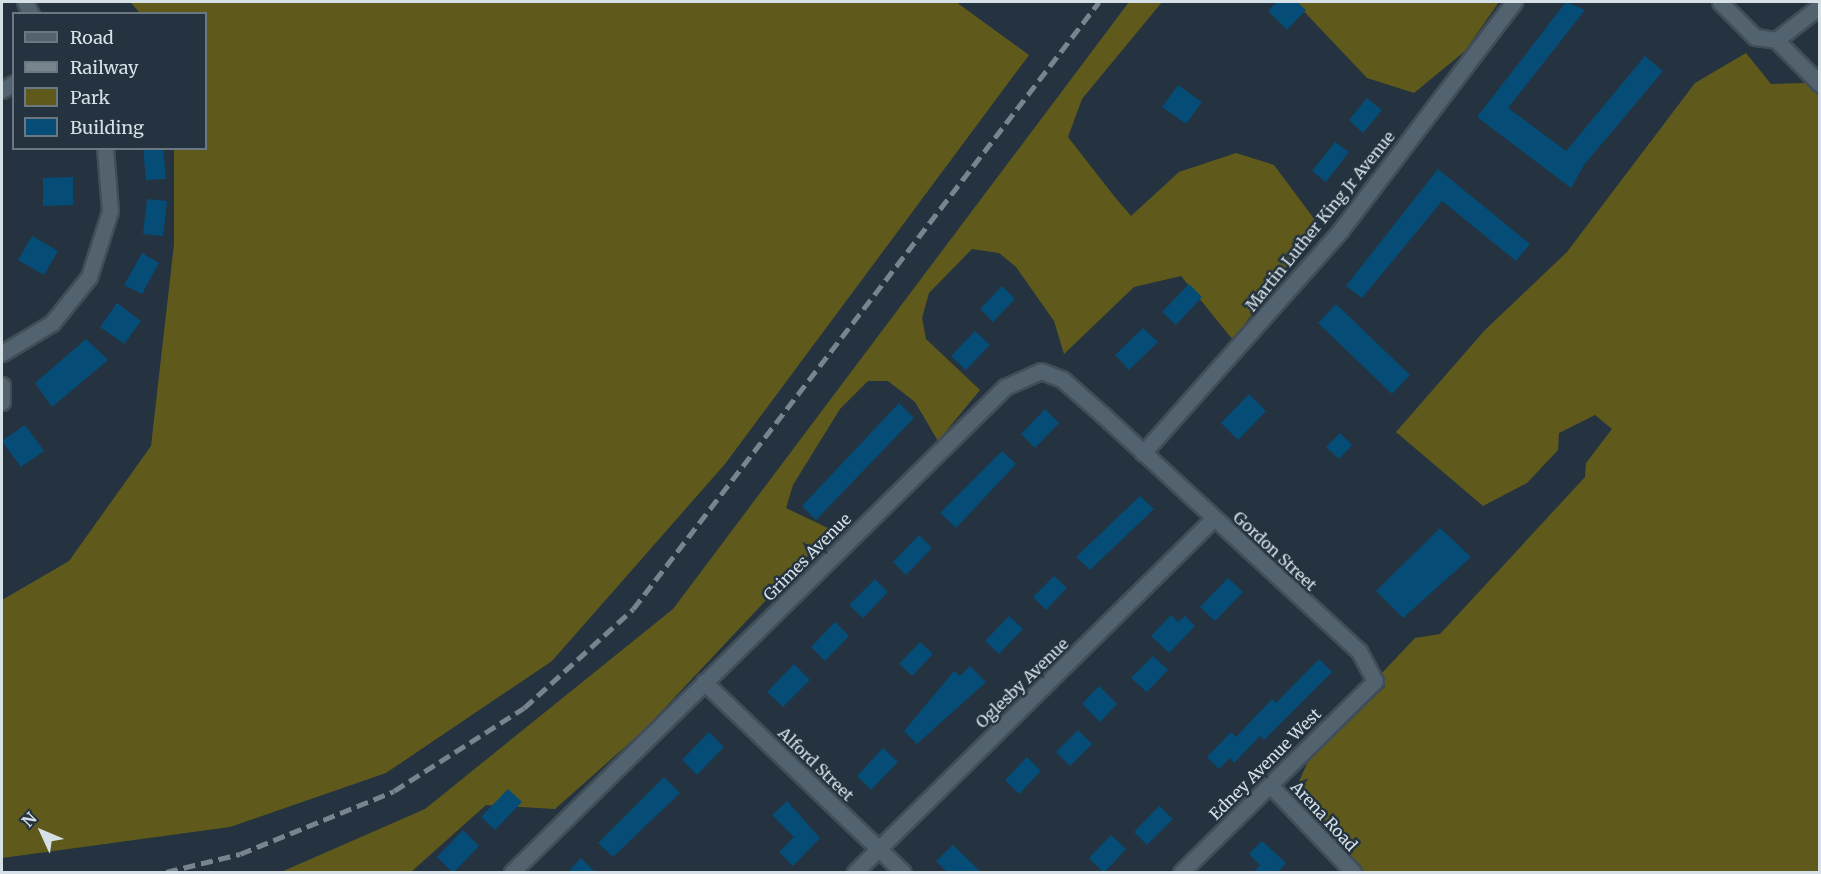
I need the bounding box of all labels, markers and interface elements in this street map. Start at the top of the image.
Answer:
legend [12,12,207,150]
text: Road [70,26,114,49]
text: Railway [70,56,138,79]
text: Park [70,86,110,109]
text: Building [70,116,144,139]
street label: Martin Luther King Jr Avenue [1241,127,1399,315]
street label: Gordon Street [1229,507,1321,595]
street label: Grimes Avenue [759,509,855,605]
street label: Oglesby Avenue [972,634,1072,732]
street label: Edney Avenue West [1205,704,1325,824]
street label: Alford Street [774,723,858,805]
street label: Arena Road [1287,777,1361,855]
north arrow [12,802,72,862]
text: N [17,808,41,831]

